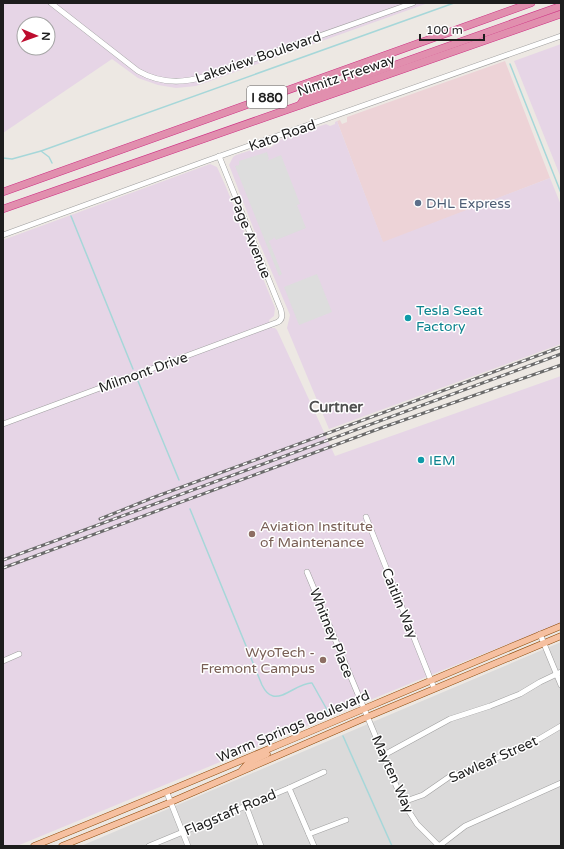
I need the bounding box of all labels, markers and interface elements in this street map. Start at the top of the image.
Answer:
north arrow [16,16,56,56]
scale bar [420,16,484,42]
text: 100 m [426,23,463,37]
street label: Lakeview Boulevard [193,28,323,87]
text: N [39,32,52,41]
street label: Nimitz Freeway [295,51,398,100]
road number: I 880 [247,86,287,108]
street label: Kato Road [246,116,318,155]
street label: Page Avenue [226,193,275,281]
place label: DHL Express [426,195,511,212]
marker: DHL Express [413,198,423,208]
place label: Tesla Seat Factory [416,302,484,335]
marker: Tesla Seat Factory [403,313,413,323]
street label: Milmont Drive [96,348,190,396]
district label: Curtner [309,398,363,416]
place label: IEM [429,452,455,469]
marker: IEM [416,455,426,465]
place label: Aviation Institute of Maintenance [260,518,373,551]
marker: Aviation Institute of Maintenance [247,529,257,539]
street label: Caitlin Way [378,565,422,641]
street label: Whitney Place [306,586,357,681]
place label: WyoTech - Fremont Campus [201,644,315,677]
marker: WyoTech - Fremont Campus [318,655,328,665]
street label: Warm Springs Boulevard [214,687,372,766]
street label: Sawleaf Street [446,732,541,787]
street label: Mayten Way [368,733,417,816]
street label: Flagstaff Road [182,785,279,839]

